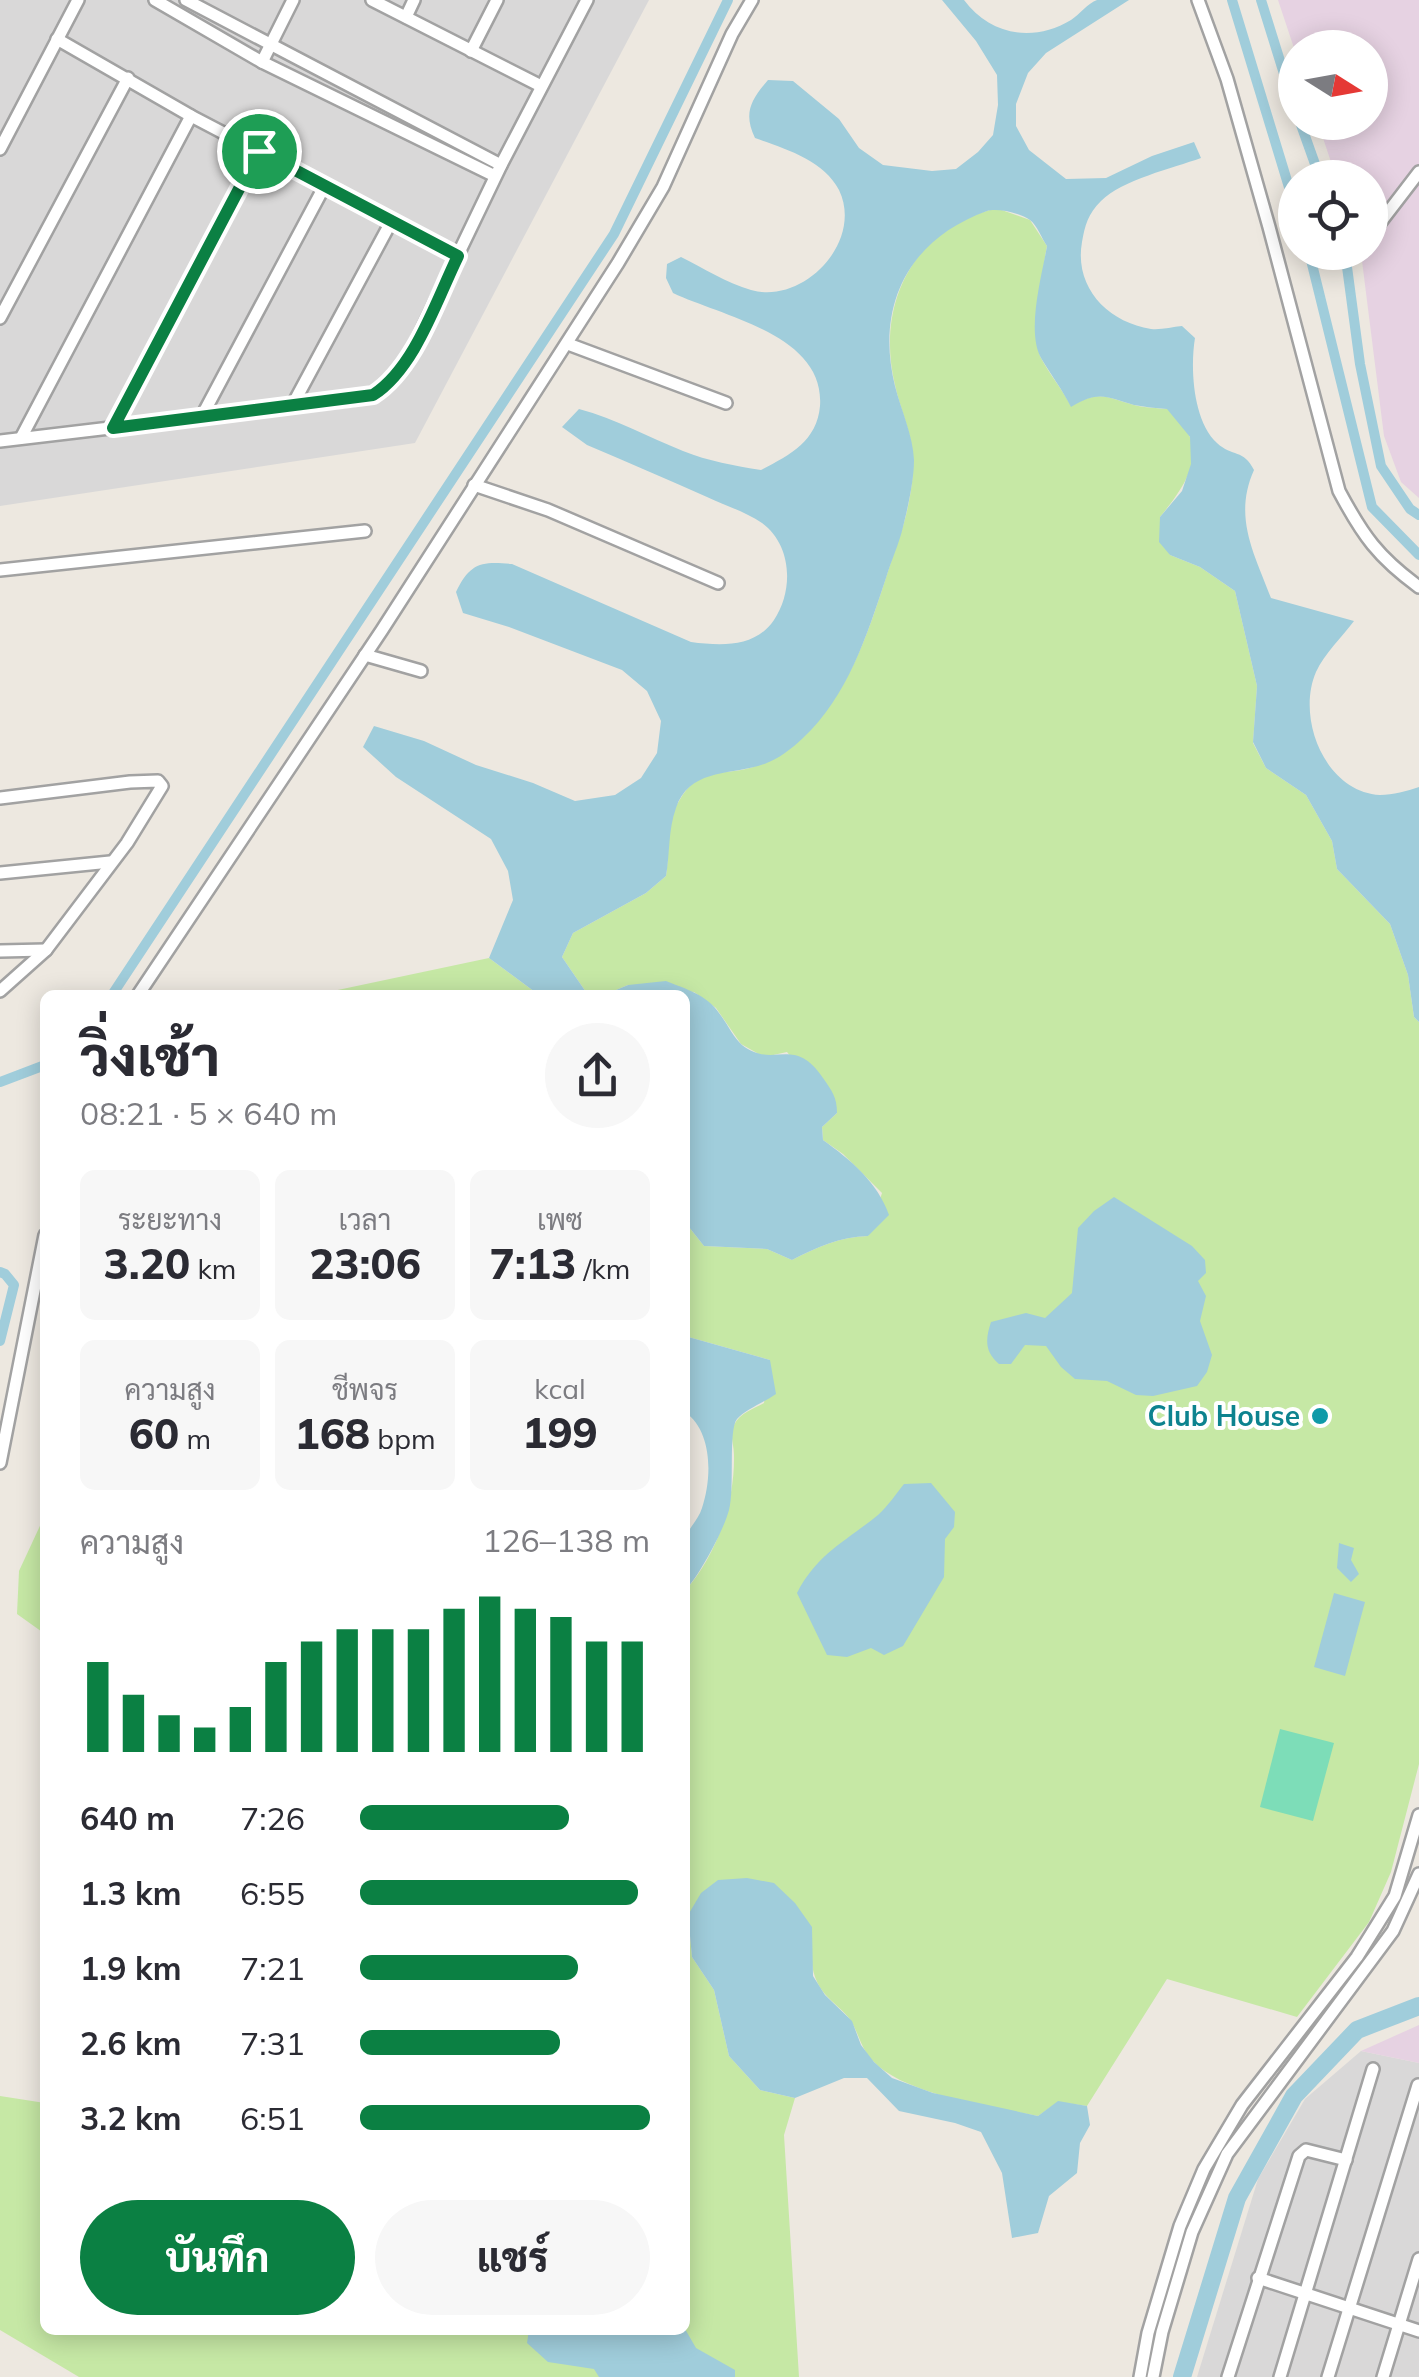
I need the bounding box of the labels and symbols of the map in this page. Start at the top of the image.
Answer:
north arrow [1278,30,1388,140]
pin [217,109,302,194]
place label: Club House [1147,1398,1300,1433]
marker: Club House [1309,1405,1331,1427]

